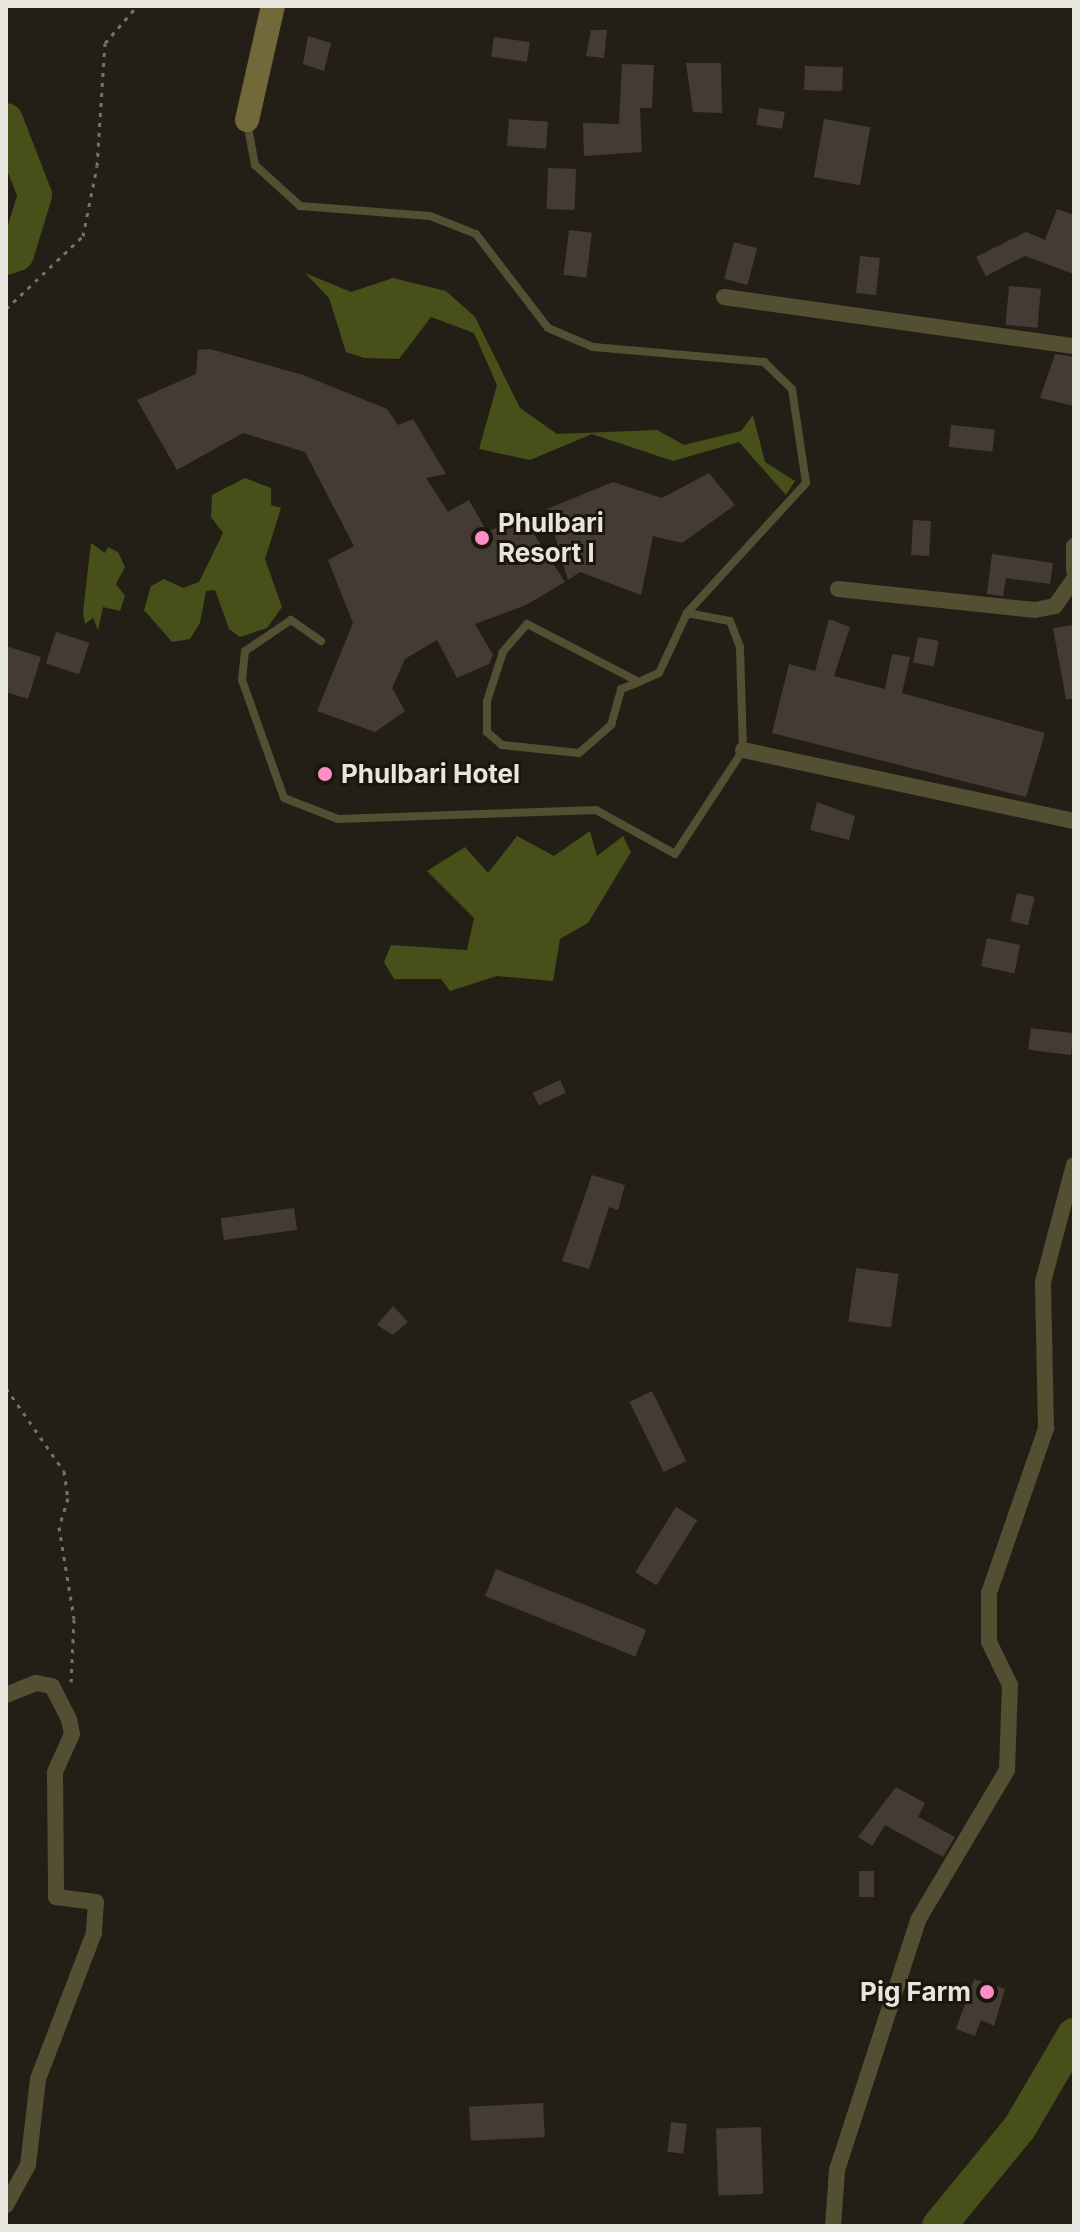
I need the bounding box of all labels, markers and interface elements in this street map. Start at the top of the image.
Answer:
place label: Phulbari Resort l [498,507,604,568]
marker: Phulbari Resort l [473,529,491,547]
place label: Phulbari Hotel [341,758,520,790]
marker: Phulbari Hotel [316,765,334,783]
place label: Pig Farm [860,1976,971,2008]
marker: Pig Farm [978,1983,996,2001]

